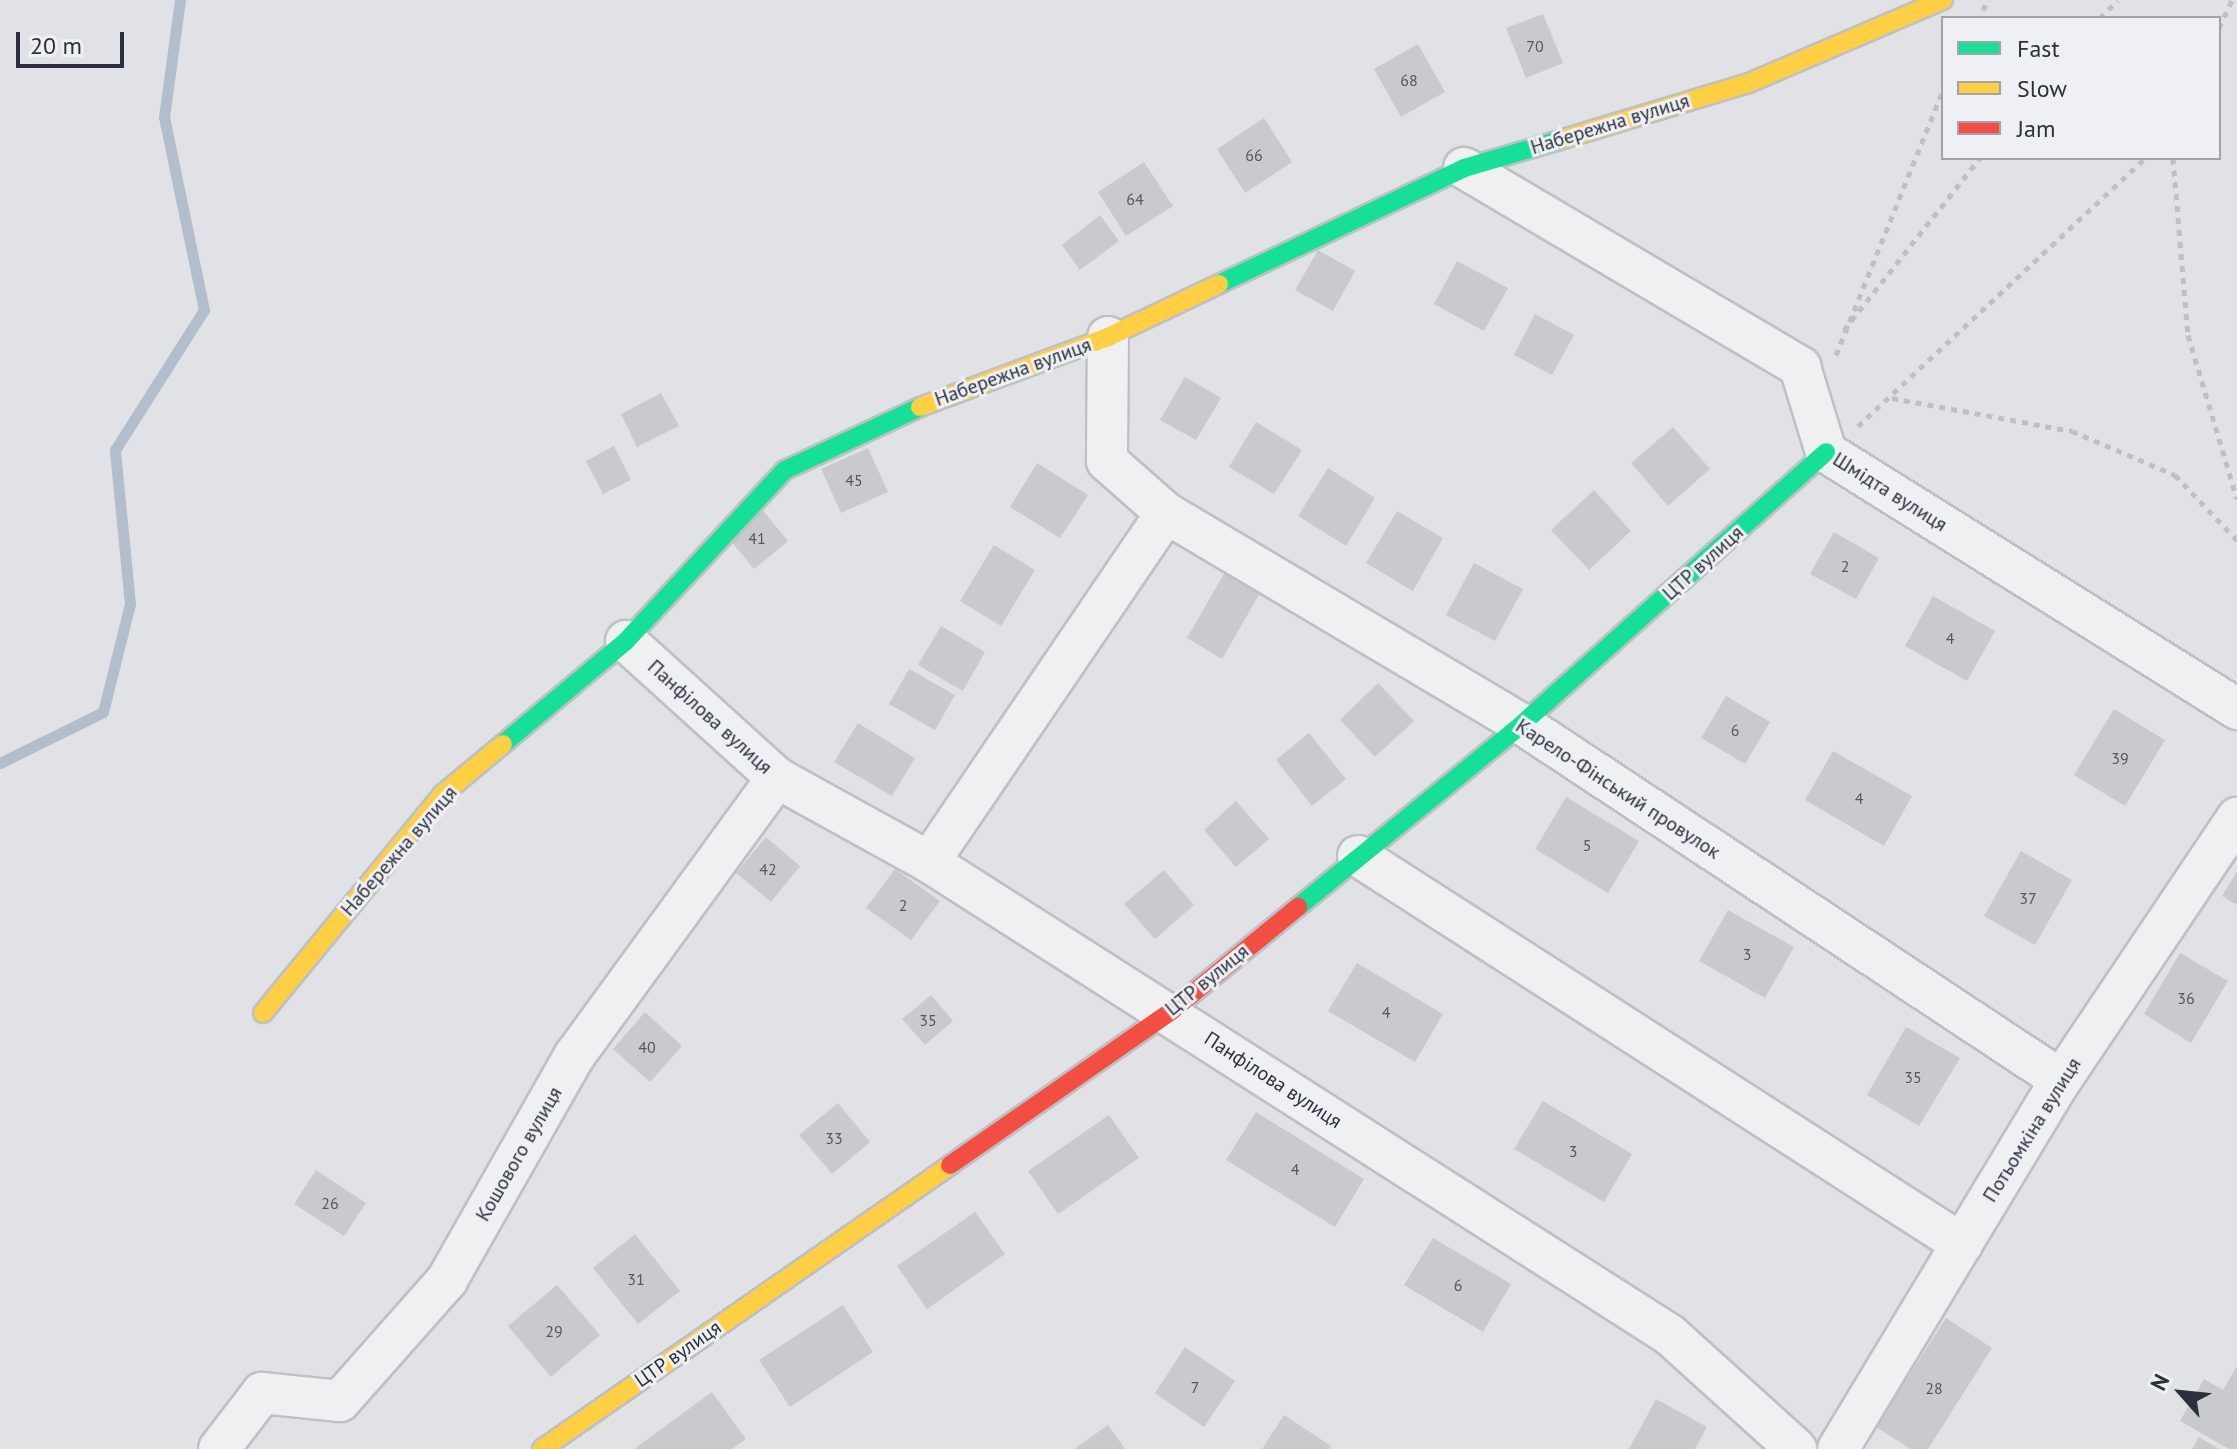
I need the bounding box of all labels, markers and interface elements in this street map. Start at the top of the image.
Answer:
scale bar [20,16,128,66]
legend [1941,16,2221,160]
text: 20 m [30,30,82,61]
text: Fast [2017,33,2060,64]
house number: 70 [1526,36,1544,56]
house number: 68 [1400,70,1418,90]
text: Slow [2017,73,2067,104]
street label: Набережна вулиця [1528,88,1692,160]
text: Jam [2017,113,2055,144]
house number: 66 [1245,145,1263,165]
house number: 64 [1126,189,1144,209]
street label: Набережна вулиця [931,333,1095,411]
street label: Шмідта вулиця [1828,447,1952,537]
house number: 45 [845,470,863,490]
street label: ЦТР вулиця [1657,520,1749,606]
house number: 41 [748,528,766,548]
house number: 2 [1841,556,1849,576]
house number: 4 [1946,628,1954,648]
street label: Панфілова вулиця [643,655,777,779]
street label: Карело-Фінський провулок [1511,714,1725,864]
house number: 6 [1731,720,1739,740]
house number: 39 [2111,748,2129,768]
street label: Набережна вулиця [336,781,462,921]
house number: 4 [1855,788,1863,808]
house number: 5 [1583,835,1591,855]
house number: 42 [759,859,777,879]
house number: 37 [2019,888,2037,908]
house number: 2 [899,895,907,915]
street label: ЦТР вулиця [1160,939,1254,1021]
house number: 3 [1743,944,1751,964]
house number: 36 [2177,988,2195,1008]
house number: 4 [1382,1002,1390,1022]
house number: 35 [919,1010,937,1030]
street label: Панфілова вулиця [1200,1027,1346,1133]
house number: 40 [638,1037,656,1057]
street label: Потьомкіна вулиця [1978,1053,2086,1207]
house number: 35 [1904,1067,1922,1087]
street label: Кошового вулиця [471,1082,567,1226]
house number: 33 [825,1128,843,1148]
house number: 3 [1569,1141,1577,1161]
house number: 4 [1291,1159,1299,1179]
house number: 26 [321,1193,339,1213]
house number: 31 [627,1269,645,1289]
house number: 6 [1454,1275,1462,1295]
street label: ЦТР вулиця [630,1315,726,1393]
house number: 29 [545,1321,563,1341]
north arrow [2141,1353,2221,1433]
text: N [2144,1369,2175,1395]
house number: 7 [1191,1377,1199,1397]
house number: 28 [1925,1378,1943,1398]

